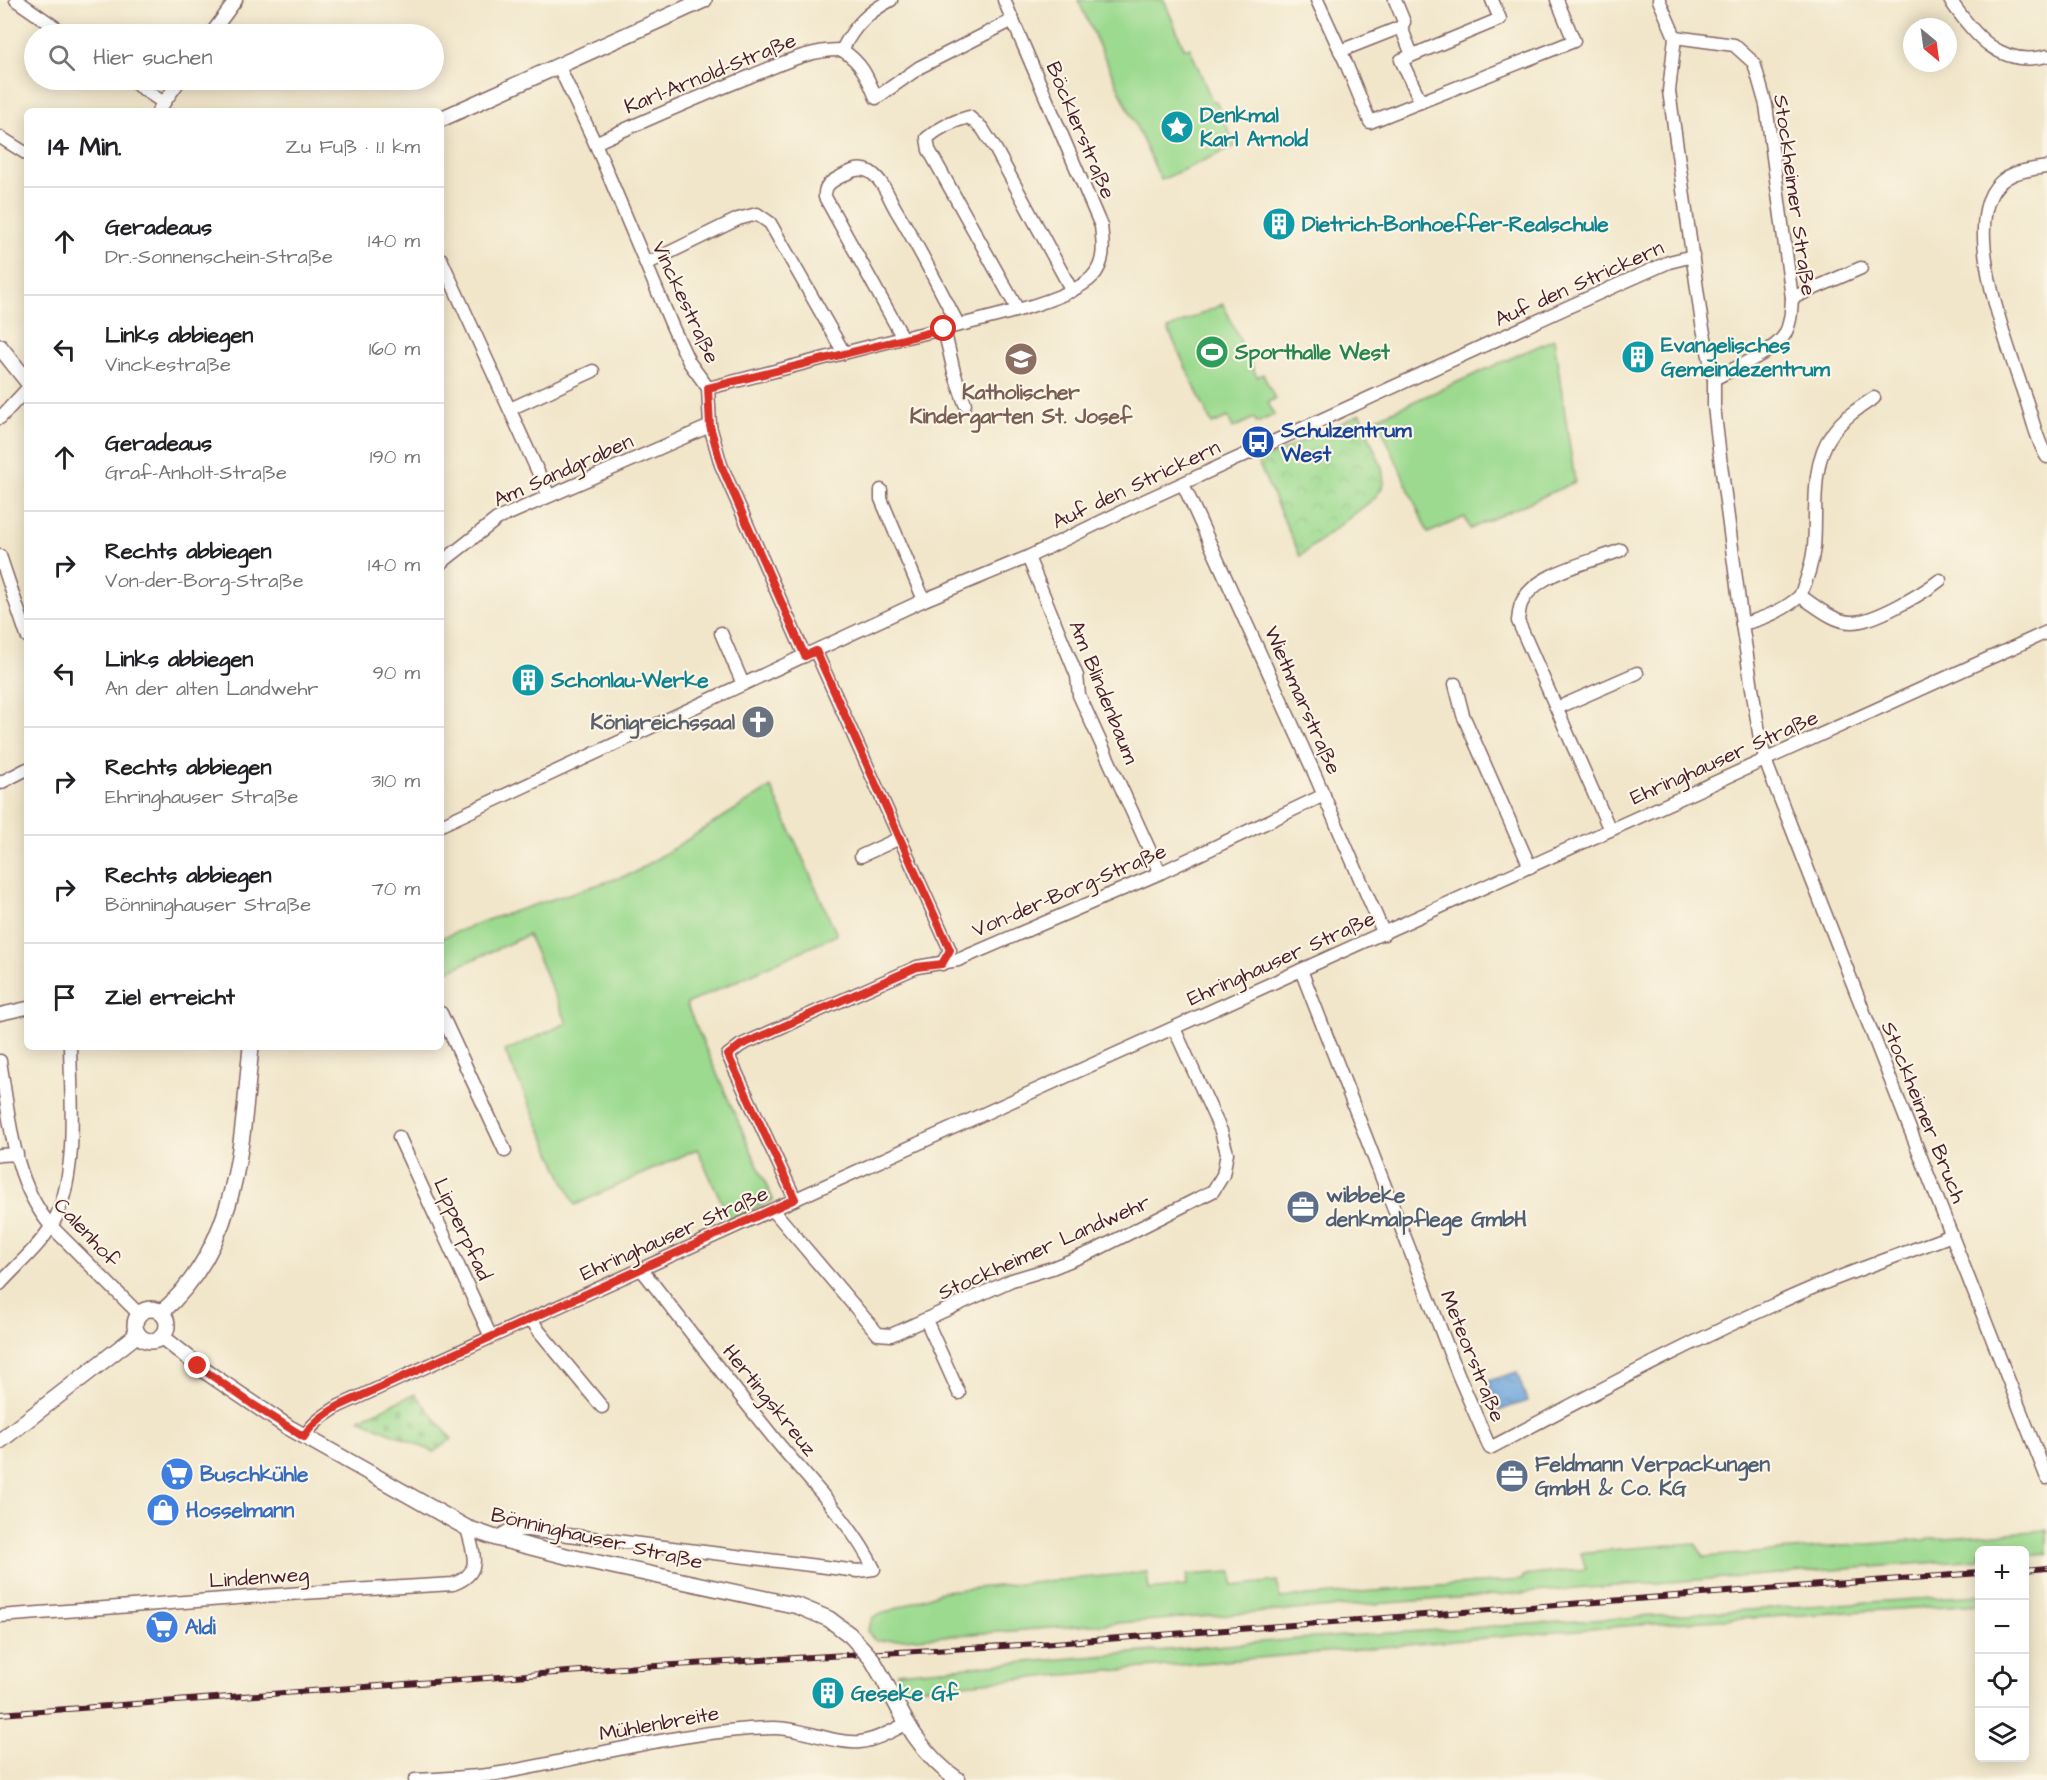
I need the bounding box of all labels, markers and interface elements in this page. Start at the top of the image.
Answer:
north arrow [1903,18,1957,72]
search box [24,24,444,90]
street label: Karl-Arnold-Straße [620,26,801,121]
icon: search [45,41,78,74]
text: Hier suchen [93,42,212,73]
street label: Böcklerstraße [1039,57,1123,203]
street label: Stockheimer Straße [1766,92,1823,298]
place label: Denkmal Karl Arnold [1200,101,1308,154]
place icon: Denkmal Karl Arnold [1159,109,1195,145]
text: 14 Min. [48,129,122,165]
text: Zu Fuß · 1.1 km [285,133,420,161]
building icon: Dietrich-Bonhoeffer-Realschule [1261,206,1297,242]
place label: Dietrich-Bonhoeffer-Realschule [1302,210,1609,239]
text: Geradeaus [105,212,212,243]
icon: ahead [48,225,81,258]
text: 140 m [368,227,420,255]
street label: Auf den Strickern [1490,233,1668,334]
street label: Vinckestraße [645,236,727,368]
text: Dr.-Sonnenschein-Straße [105,243,333,271]
route start [930,315,956,341]
text: Links abbiegen [105,320,253,351]
place label: Evangelisches Gemeindezentrum [1661,331,1830,384]
icon: left [48,333,81,366]
sports icon: Sporthalle West [1194,334,1230,370]
text: 160 m [369,335,420,363]
place label: Sporthalle West [1234,338,1390,368]
building icon: Evangelisches Gemeindezentrum [1620,339,1656,375]
school or university icon: Katholischer Kindergarten St. Josef [1003,341,1039,377]
text: Vinckestraße [105,351,231,379]
place label: Katholischer Kindergarten St. Josef [910,378,1133,433]
place label: Schulzentrum West [1280,416,1412,469]
bus stop icon: Schulzentrum West [1240,424,1276,460]
street label: Am Sandgraben [489,427,639,516]
text: Geradeaus [105,428,212,459]
street label: Auf den Strickern [1047,433,1225,536]
icon: ahead [48,441,81,474]
text: 190 m [370,443,420,471]
text: Graf-Anholt-Straße [105,459,287,487]
text: Rechts abbiegen [105,536,272,567]
icon: right [48,549,81,582]
text: 140 m [368,551,420,579]
text: Von-der-Borg-Straße [105,567,304,595]
street label: Am Blindenbaum [1062,616,1146,769]
street label: Wiethmarstraße [1257,622,1348,779]
text: Links abbiegen [105,644,253,675]
icon: left [48,657,81,690]
text: 90 m [372,659,420,687]
building icon: Schonlau-Werke [510,662,546,698]
place label: Schonlau-Werke [550,666,709,695]
text: An der alten Landwehr [105,675,318,703]
street label: Ehringhauser Straße [1626,703,1824,814]
church icon: Königreichssaal [740,704,776,740]
place label: Königreichssaal [590,708,736,739]
text: Rechts abbiegen [105,752,272,783]
icon: right [48,765,81,798]
text: 310 m [371,767,420,795]
text: Ehringhauser Straße [105,783,298,811]
street label: Von-der-Borg-Straße [968,836,1172,946]
text: Rechts abbiegen [105,860,272,891]
icon: right [48,873,81,906]
text: 70 m [372,875,420,903]
text: Bönninghauser Straße [105,891,311,919]
street label: Ehringhauser Straße [1183,904,1381,1015]
icon: arrive [48,981,81,1014]
text: Ziel erreicht [105,982,235,1013]
street label: Stockheimer Bruch [1874,1017,1973,1208]
street label: Lipperpfad [425,1173,499,1286]
street label: Ehringhauser Straße [576,1179,774,1290]
place label: wibbeke denkmalpflege GmbH [1325,1181,1527,1236]
street label: Stockheimer Landwehr [933,1187,1155,1307]
office icon: wibbeke denkmalpflege GmbH [1285,1189,1321,1225]
street label: Calenhof [47,1191,127,1274]
street label: Meteorstraße [1433,1286,1512,1426]
street label: Hertingskreuz [714,1338,824,1464]
route end [184,1352,210,1378]
place label: Feldmann Verpackungen GmbH & Co. KG [1535,1450,1770,1503]
supermarket icon: Buschkühle [159,1456,195,1492]
office icon: Feldmann Verpackungen GmbH & Co. KG [1494,1458,1530,1494]
place label: Buschkühle [200,1460,309,1489]
shop icon: Hosselmann [145,1492,181,1528]
place label: Hosselmann [186,1496,295,1525]
street label: Bönninghauser Straße [488,1500,706,1579]
map controls [1975,1546,2029,1762]
button: + [1975,1546,2029,1600]
street label: Lindenweg [208,1560,310,1597]
button: − [1975,1600,2029,1654]
supermarket icon: Aldi [144,1609,180,1645]
place label: Aldi [185,1613,217,1642]
button: locate [1975,1654,2029,1708]
building icon: Geseke Gf [810,1675,846,1711]
place label: Geseke Gf [851,1679,959,1708]
street label: Mühlenbreite [597,1699,721,1748]
button: layers [1975,1708,2029,1762]

